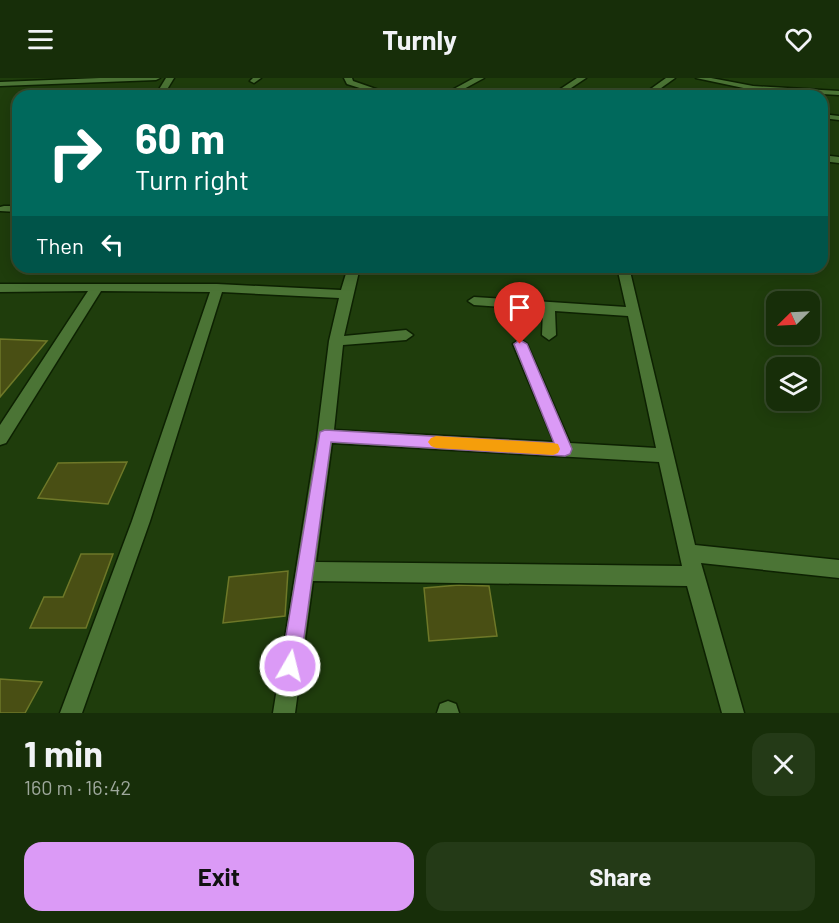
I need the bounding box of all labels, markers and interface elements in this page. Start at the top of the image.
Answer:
icon: menu [24,23,57,56]
text: Turnly [382,23,457,55]
icon: heart [782,23,815,56]
text: 60 m [135,112,225,162]
icon: right [36,114,114,192]
text: Turn right [135,163,249,195]
icon: left [96,228,129,261]
text: Then [36,232,84,258]
pin [494,282,545,344]
icon: arrive [503,291,536,324]
north arrow [766,291,820,345]
map controls [766,291,820,411]
button: layers [766,357,820,411]
position arrow [258,634,322,698]
text: 1 min [24,731,103,774]
button: close [752,733,815,796]
text: 160 m · 16:42 [24,775,131,799]
button: Exit [24,842,414,911]
button: Share [426,842,815,911]

